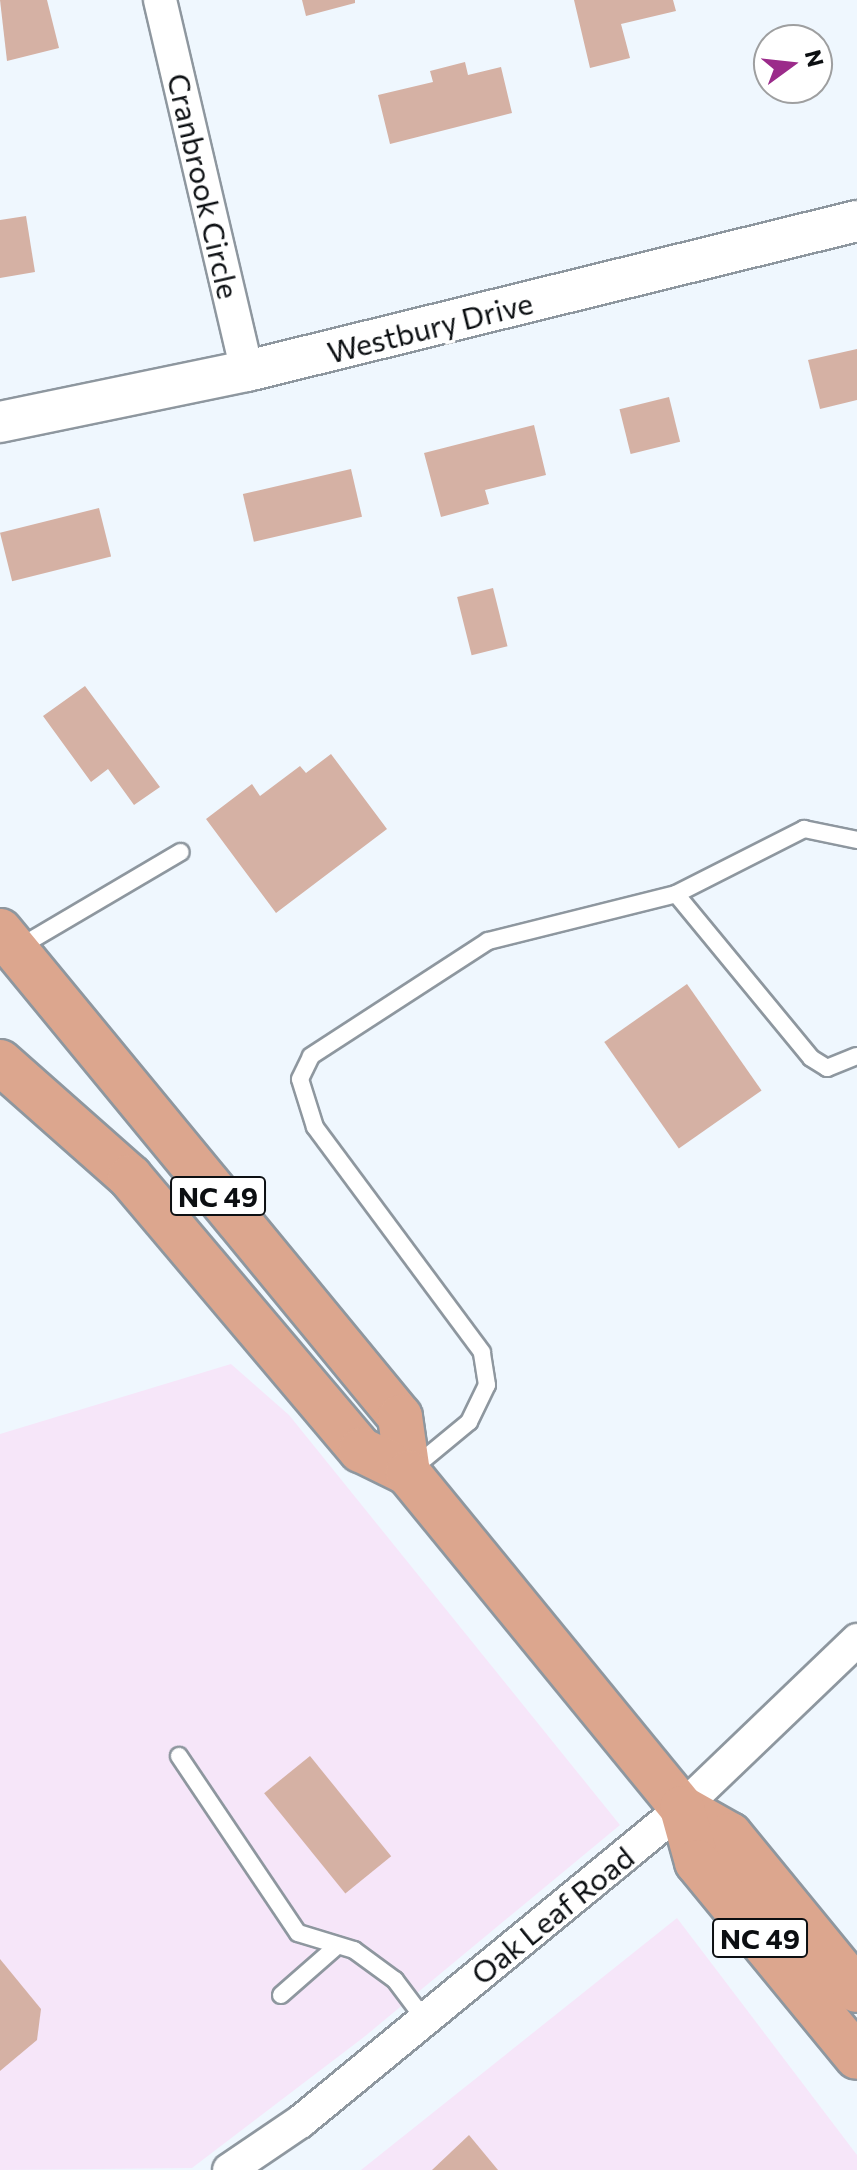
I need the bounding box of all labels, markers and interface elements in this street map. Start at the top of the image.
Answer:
north arrow [753,24,833,104]
text: N [800,47,830,70]
street label: Cranbrook Circle [161,70,247,302]
street label: Westbury Drive [324,284,536,370]
road number: NC 49 [170,1172,266,1220]
street label: Oak Leaf Road [464,1839,640,1991]
road number: NC 49 [712,1914,808,1962]

